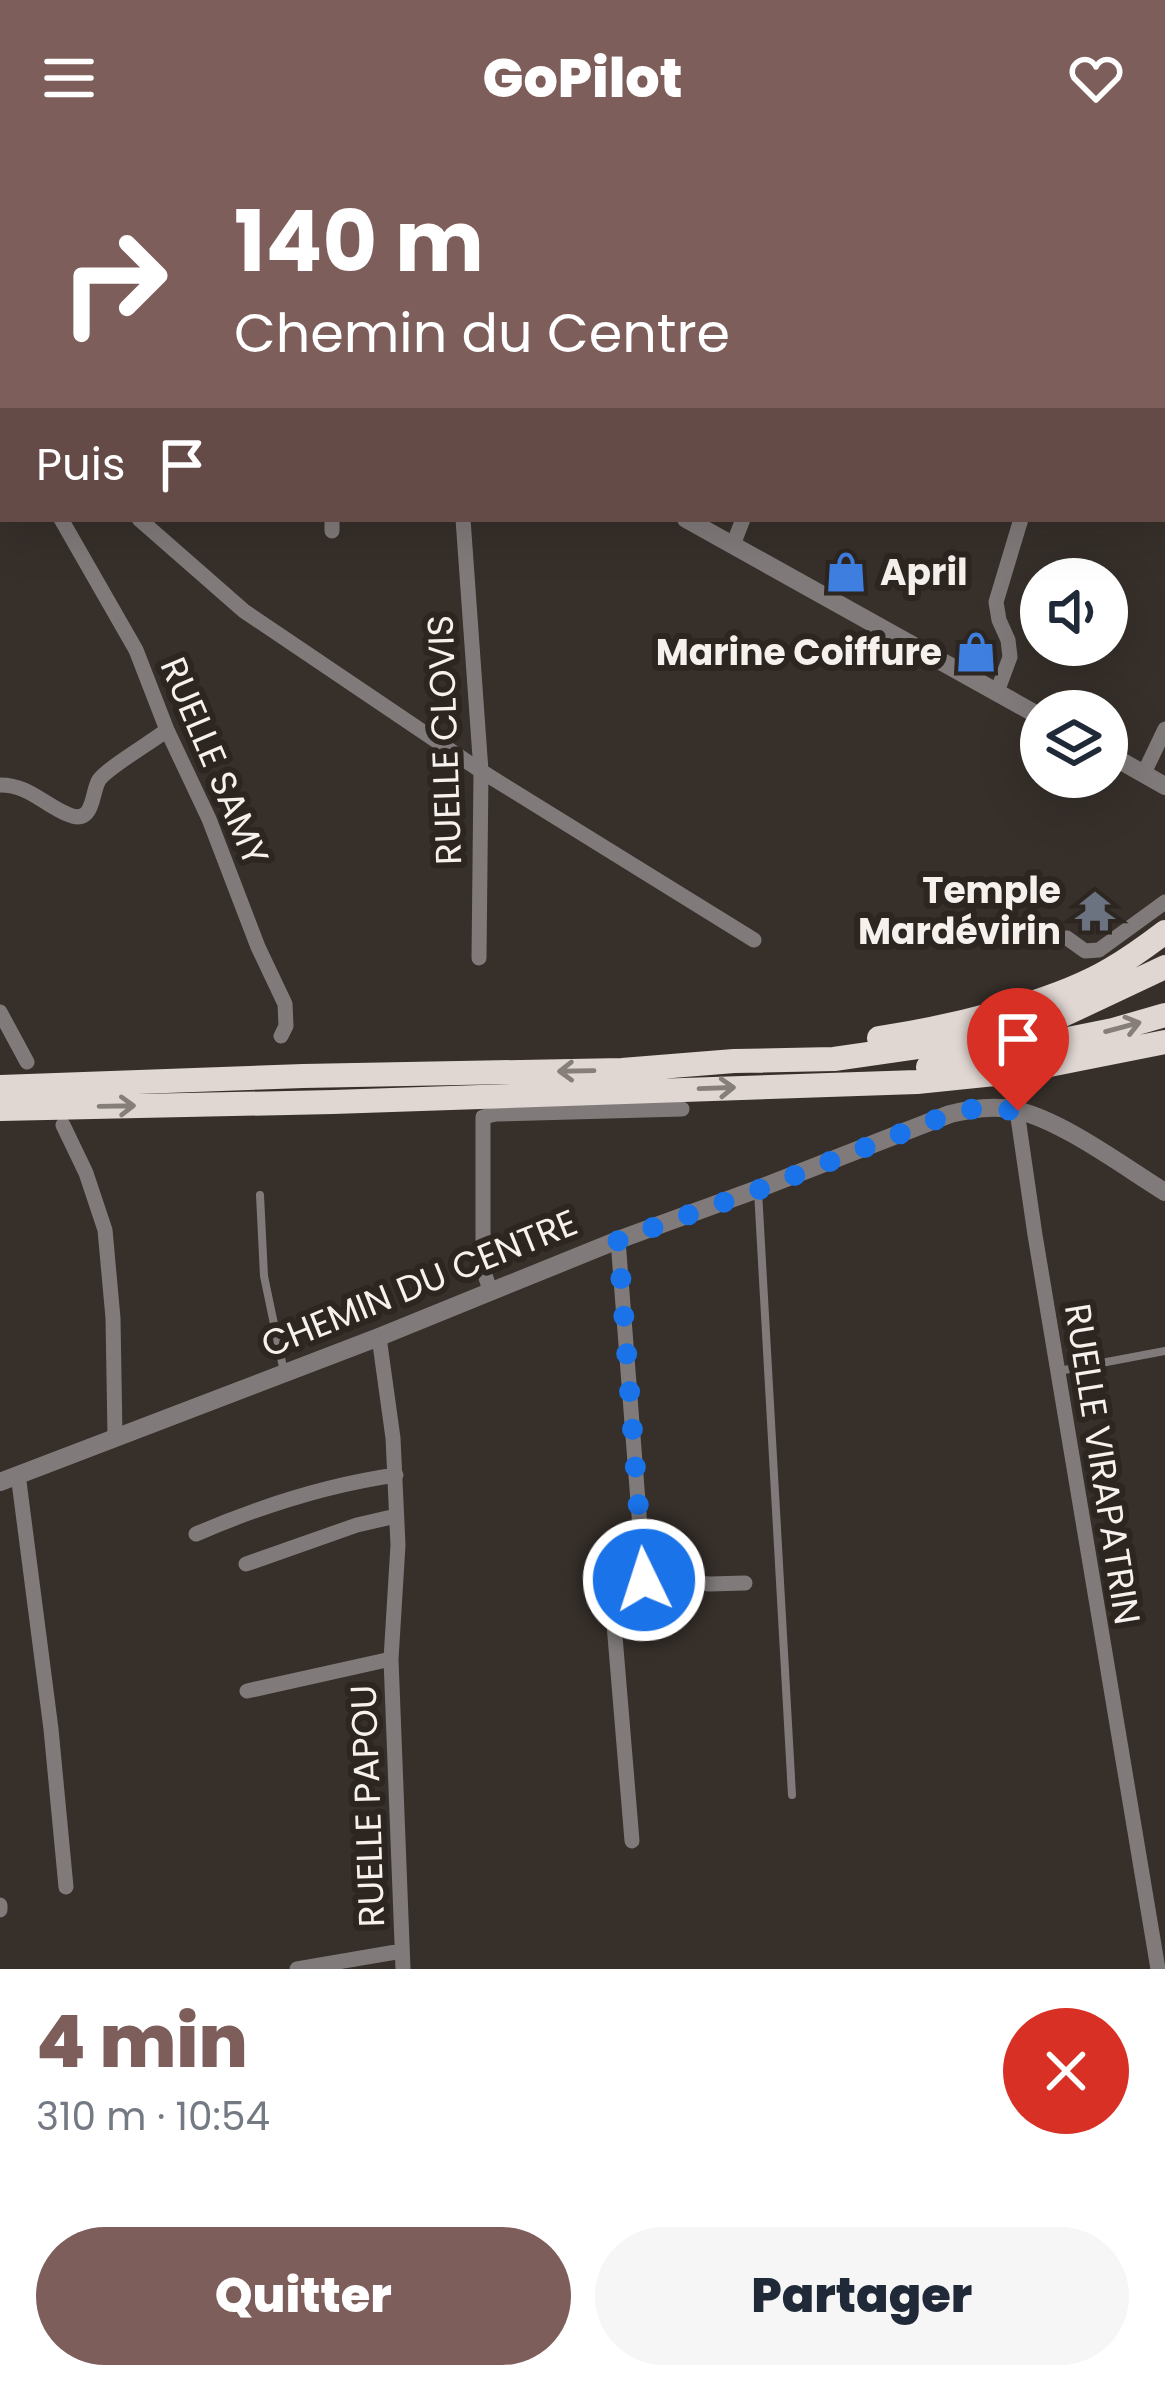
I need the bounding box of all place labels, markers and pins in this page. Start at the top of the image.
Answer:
place label: April [880,547,968,598]
shop icon: April [823,549,869,595]
place label: Marine Coiffure [656,627,942,678]
shop icon: Marine Coiffure [953,629,999,675]
place label: Temple Mardévirin [858,865,1061,957]
temple icon: Temple Mardévirin [1072,888,1118,934]
pin [967,988,1069,1111]

